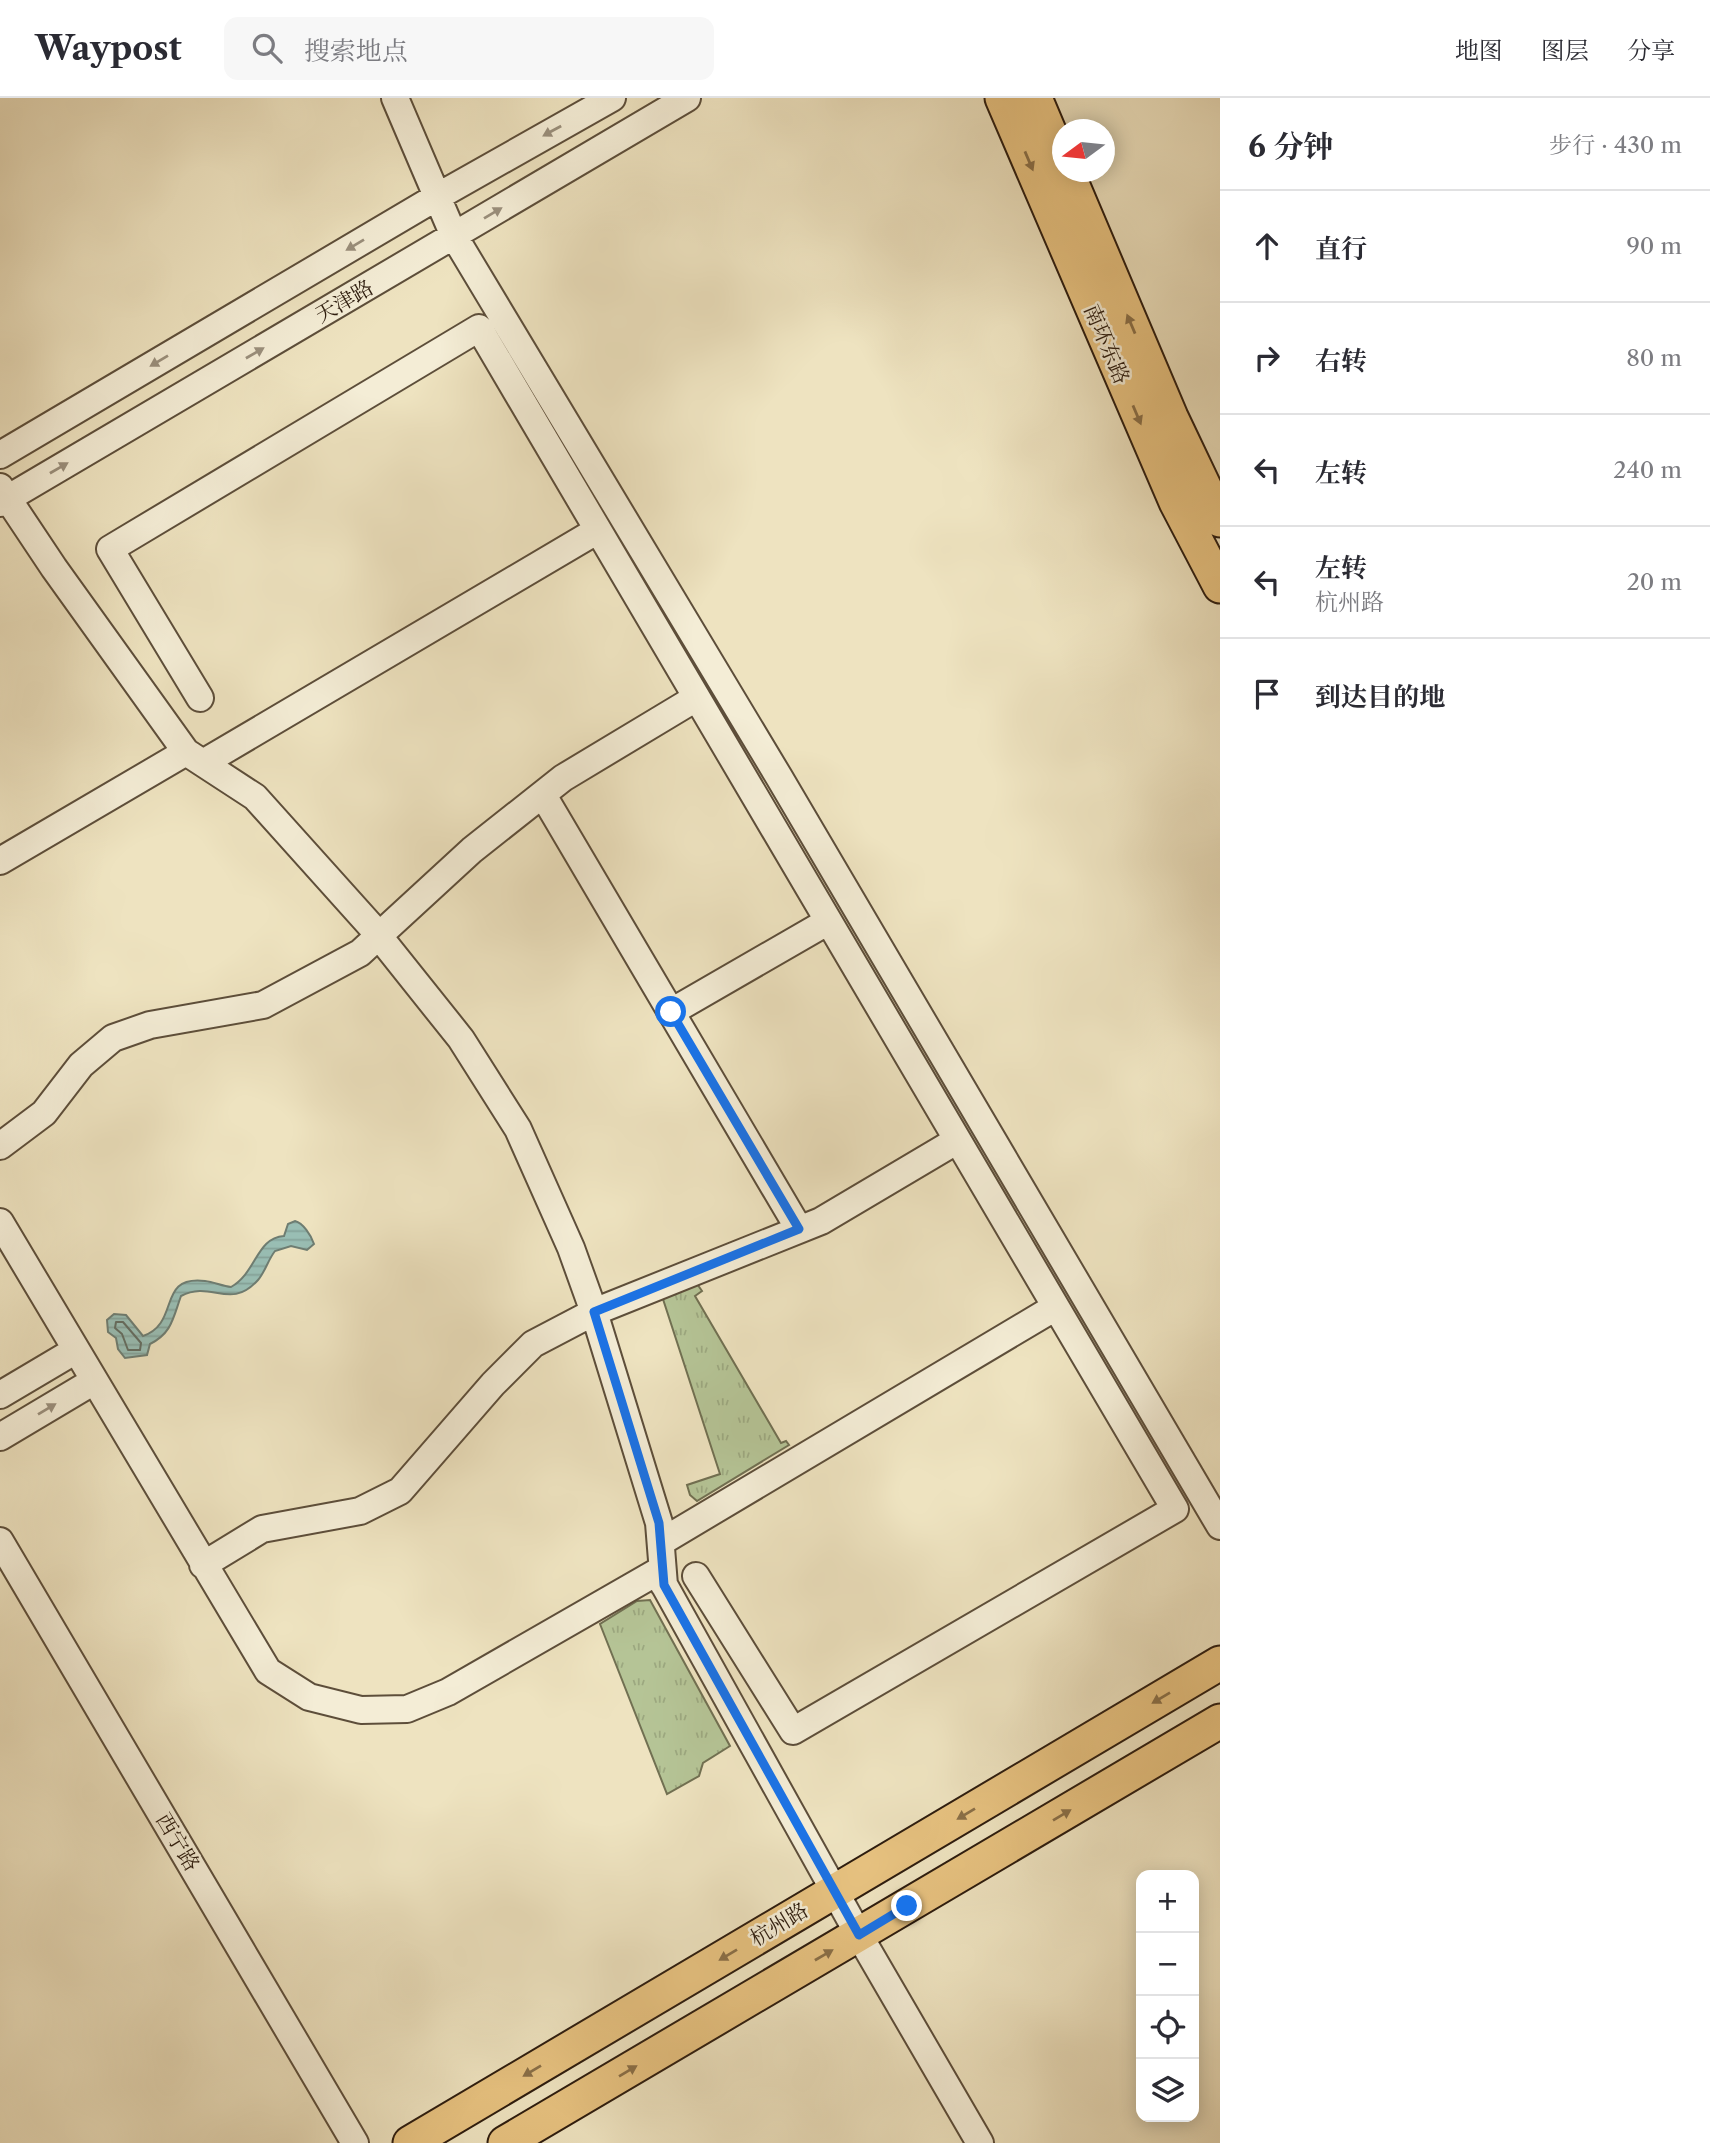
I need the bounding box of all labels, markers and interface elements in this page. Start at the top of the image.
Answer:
search box [224,17,714,80]
text: Waypost [35,28,182,69]
icon: search [248,29,286,67]
text: 搜索地点 [304,35,408,67]
text: 地图 [1455,36,1503,65]
text: 图层 [1541,36,1589,65]
text: 分享 [1627,36,1675,65]
north arrow [1052,119,1115,182]
one-way arrow [543,125,562,137]
text: 6 分钟 [1248,128,1333,165]
text: 步行 · 430 m [1549,131,1682,159]
one-way arrow [1023,151,1035,171]
one-way arrow [484,206,503,219]
icon: ahead [1248,227,1286,265]
text: 90 m [1626,232,1682,260]
text: 直行 [1315,233,1367,265]
one-way arrow [346,239,365,251]
street label: 天津路 [310,274,378,328]
street label: 南环东路 [1079,300,1135,388]
one-way arrow [1125,313,1136,334]
icon: right [1248,339,1286,377]
text: 80 m [1626,344,1682,372]
text: 右转 [1315,345,1367,377]
one-way arrow [245,347,264,359]
one-way arrow [150,354,169,367]
one-way arrow [1132,405,1143,426]
icon: left [1248,451,1286,489]
text: 240 m [1613,456,1682,484]
text: 左转 [1315,457,1367,489]
one-way arrow [49,462,68,474]
text: 左转 [1315,552,1367,584]
icon: left [1248,563,1286,601]
text: 20 m [1627,568,1682,596]
text: 杭州路 [1315,588,1384,616]
icon: arrive [1248,675,1286,713]
text: 到达目的地 [1315,681,1445,713]
route start [655,996,686,1027]
one-way arrow [38,1403,57,1415]
one-way arrow [1152,1692,1171,1704]
one-way arrow [956,1808,975,1820]
street label: 西宁路 [151,1809,205,1875]
one-way arrow [1052,1809,1071,1821]
map controls [1136,1870,1199,2122]
button: + [1136,1870,1199,1933]
route end [891,1890,922,1921]
street label: 杭州路 [746,1897,812,1951]
button: − [1136,1933,1199,1996]
one-way arrow [718,1948,737,1961]
one-way arrow [814,1949,833,1962]
button: locate [1136,1996,1199,2059]
button: layers [1136,2059,1199,2122]
one-way arrow [522,2064,541,2077]
one-way arrow [618,2065,637,2077]

